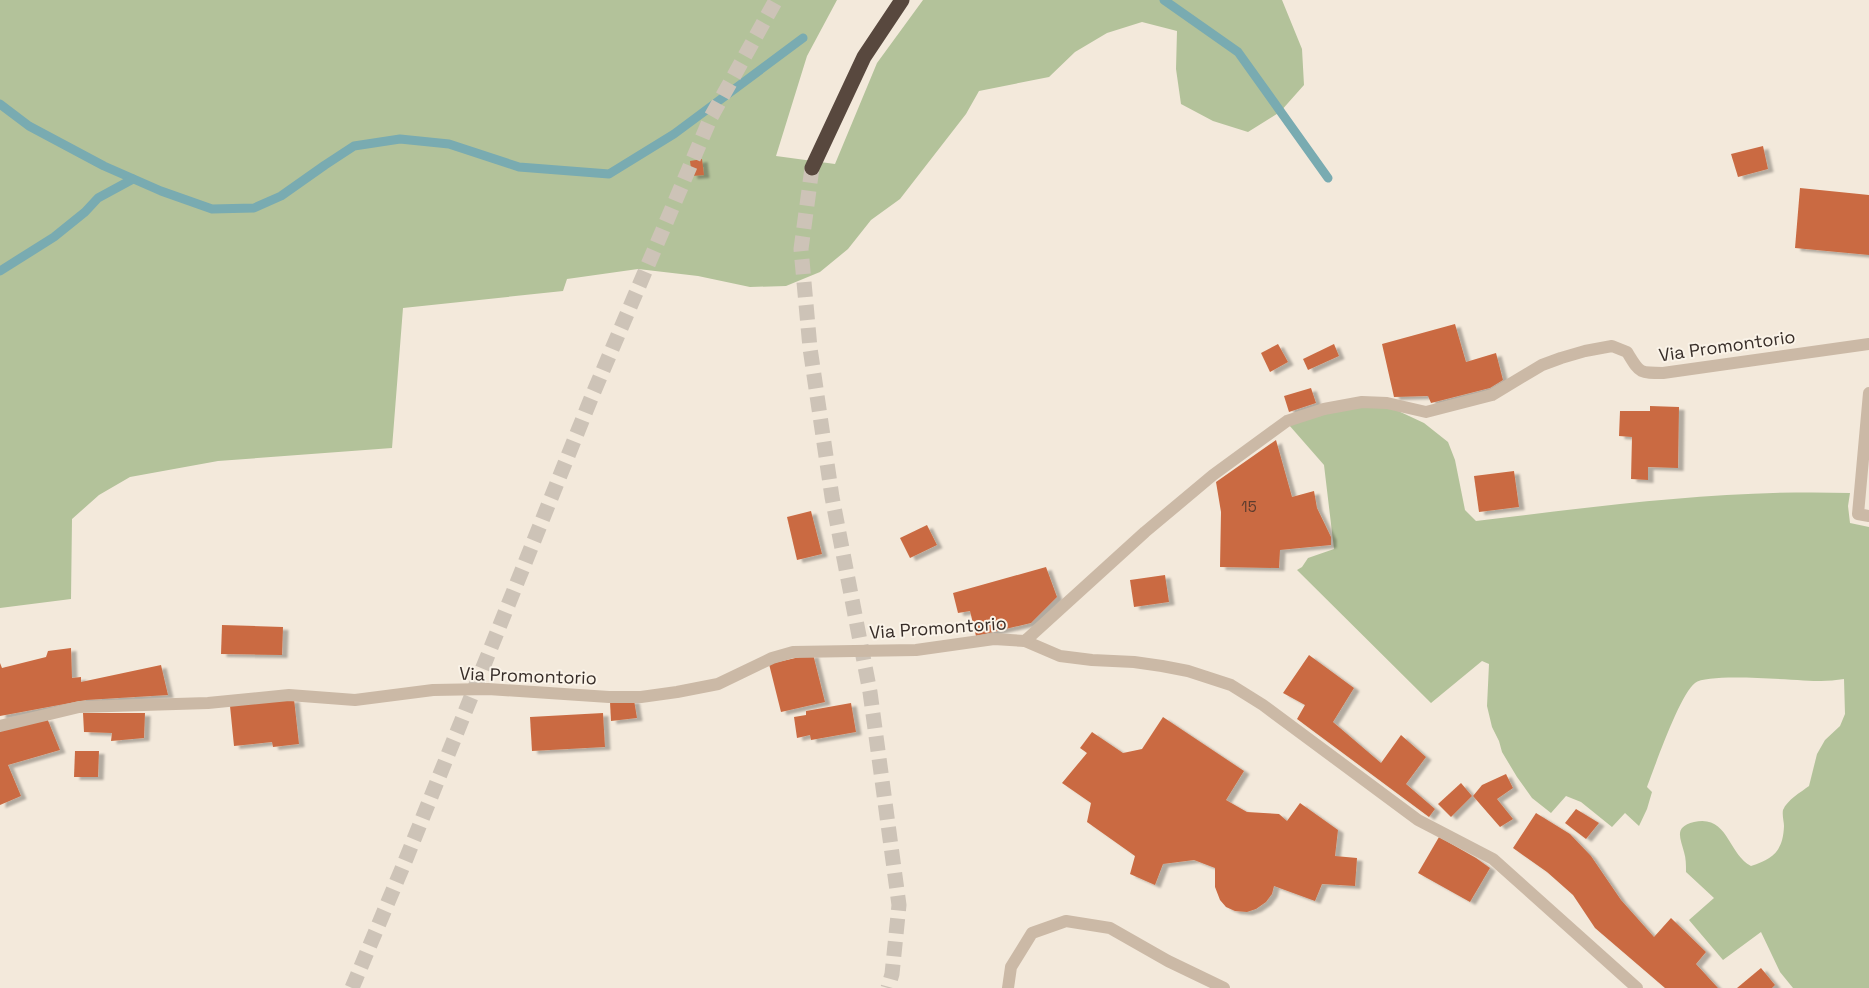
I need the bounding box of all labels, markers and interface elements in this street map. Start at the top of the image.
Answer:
street label: Via Promontorio [1657,325,1797,366]
house number: 15 [1241,497,1257,516]
street label: Via Promontorio [868,611,1007,644]
street label: Via Promontorio [459,662,597,689]

